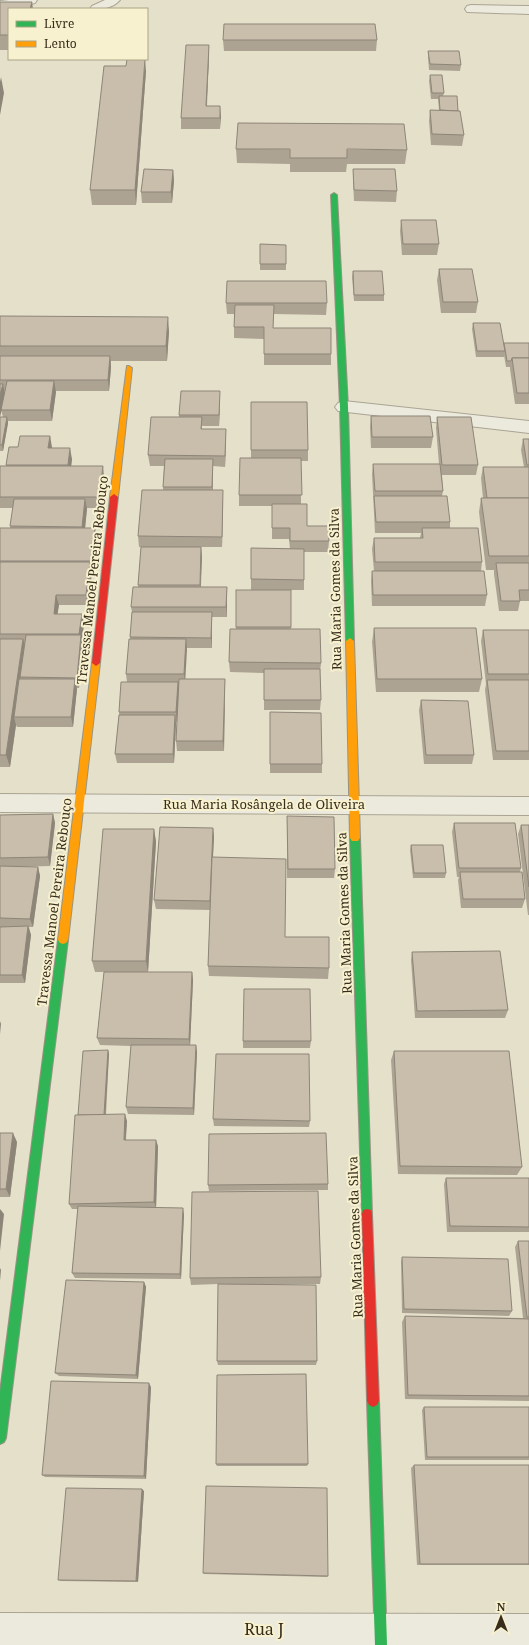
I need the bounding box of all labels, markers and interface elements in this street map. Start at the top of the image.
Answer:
legend [8,8,148,60]
text: Livre [44,15,74,32]
text: Lento [44,35,77,52]
street label: Travessa Manoel Pereira Rebouço [72,475,112,685]
street label: Rua Maria Gomes da Silva [325,508,345,670]
street label: Rua Maria Rosângela de Oliveira [163,795,365,813]
street label: Travessa Manoel Pereira Rebouço [32,797,76,1007]
street label: Rua Maria Gomes da Silva [332,832,356,994]
street label: Rua Maria Gomes da Silva [343,1156,367,1318]
north arrow [481,1597,521,1637]
text: N [497,1599,506,1614]
street label: Rua J [244,1618,284,1640]

